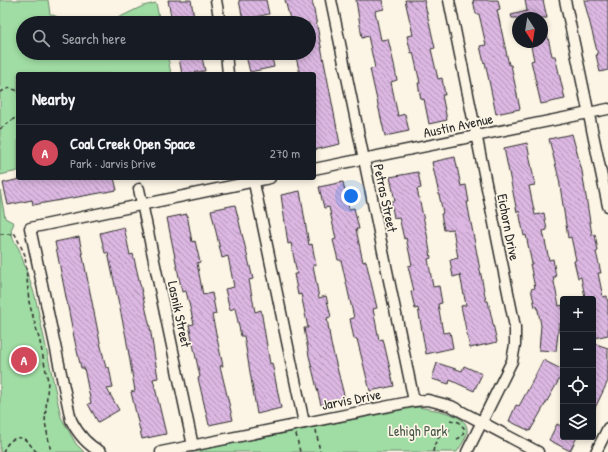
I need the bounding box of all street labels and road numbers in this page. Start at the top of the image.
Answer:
street label: Austin Avenue [421,108,495,142]
street label: Petras Street [370,162,403,234]
street label: Eichorn Drive [493,192,525,262]
street label: Lasnik Street [164,279,196,349]
street label: Jarvis Drive [320,384,383,414]

